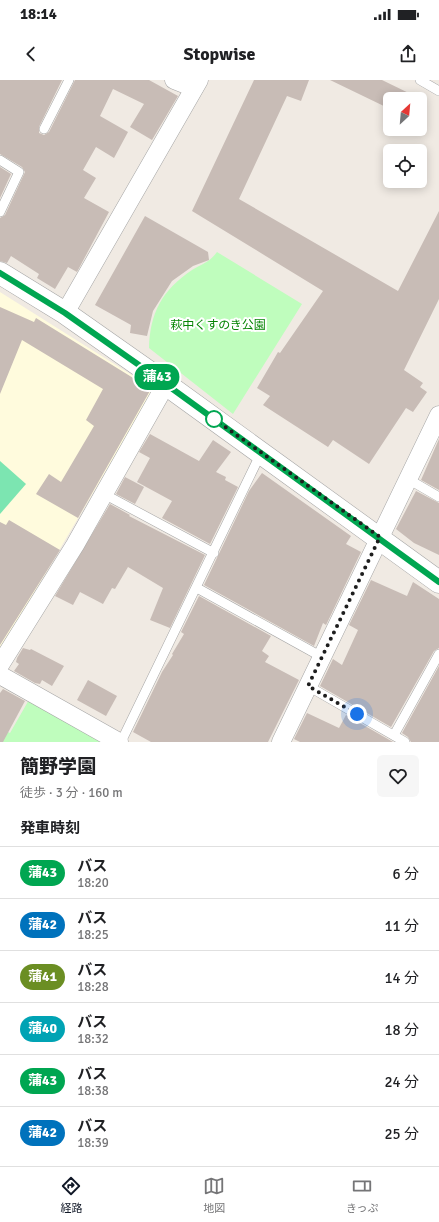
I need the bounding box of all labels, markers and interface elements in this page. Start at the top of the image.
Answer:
text: 18:14 [20,5,57,23]
icon: back [20,43,42,65]
text: Stopwise [184,43,255,65]
icon: share [397,43,419,65]
north arrow [383,92,427,136]
map controls [383,92,427,188]
button: locate [383,144,427,188]
park label: 萩中くすのき公園 [170,318,266,333]
line badge: 蒲43 [134,364,180,390]
text: 蒲43 [142,368,172,385]
unlabelled marker [205,410,223,428]
your location [347,704,367,724]
text: 簡野学園 [20,755,96,779]
button: heart [377,755,419,797]
text: 徒歩 · 3 分 · 160 m [20,785,123,801]
text: 発車時刻 [20,819,80,837]
text: バス [77,857,107,875]
text: 蒲43 [28,864,57,881]
text: 6 分 [393,865,419,883]
text: 18:20 [77,875,109,891]
text: バス [77,909,107,927]
text: 蒲42 [28,916,57,933]
text: 11 分 [385,917,419,935]
text: 18:25 [77,927,109,943]
text: バス [77,961,107,979]
text: 蒲41 [28,968,57,985]
text: 14 分 [385,969,419,987]
text: 18:28 [77,979,109,995]
text: バス [77,1013,107,1031]
text: 蒲40 [28,1020,57,1037]
text: 18 分 [385,1021,419,1039]
text: 18:32 [77,1031,109,1047]
text: バス [77,1065,107,1083]
text: 蒲43 [28,1072,57,1089]
text: 24 分 [385,1073,419,1091]
text: 18:38 [77,1083,109,1099]
text: バス [77,1117,107,1135]
text: 蒲42 [28,1124,57,1141]
text: 25 分 [385,1125,419,1143]
text: 18:39 [77,1135,109,1151]
tab: 経路 [60,1175,82,1215]
tab: 地図 [203,1175,225,1215]
tab: きっぷ [346,1175,379,1215]

